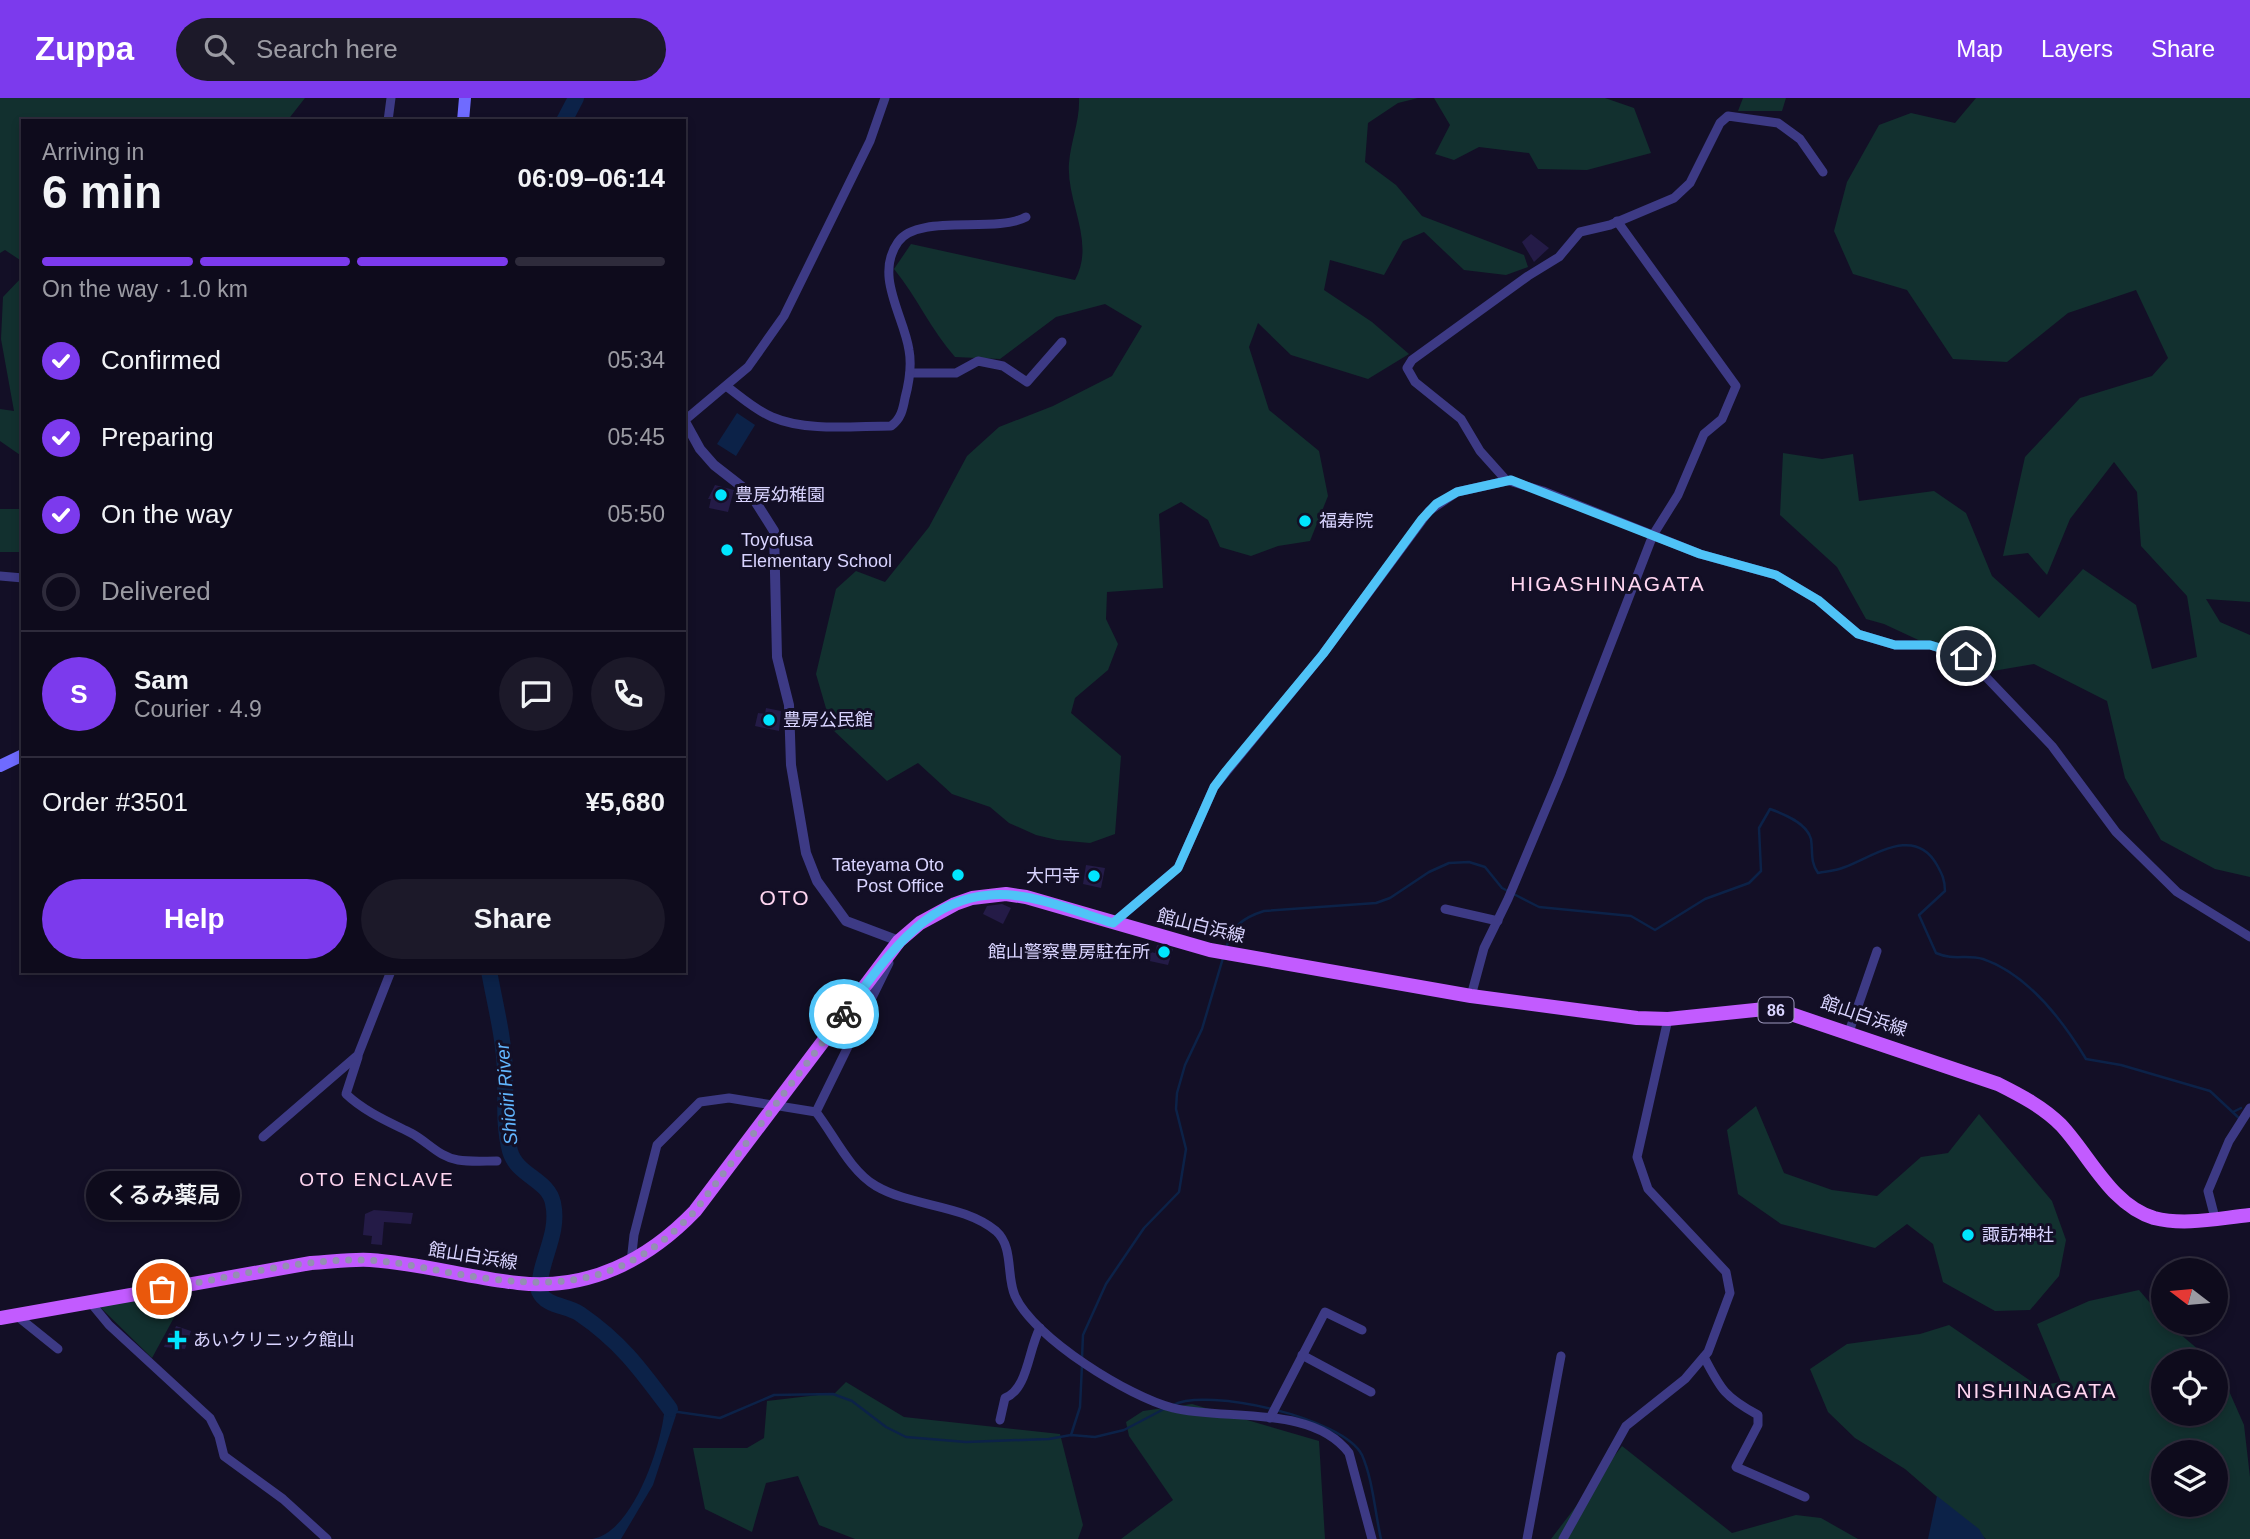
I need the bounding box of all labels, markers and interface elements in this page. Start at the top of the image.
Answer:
search box [176,18,666,81]
text: Zuppa [35,30,134,67]
icon: search [200,30,238,68]
text: Search here [256,34,398,64]
text: Map [1956,35,2003,62]
text: Layers [2041,35,2113,62]
text: Share [2151,35,2215,62]
text: Arriving in [42,139,144,165]
text: 06:09–06:14 [518,163,665,193]
text: 6 min [42,166,162,218]
text: On the way · 1.0 km [42,276,248,302]
icon: check [42,342,80,380]
text: Confirmed [101,345,221,375]
text: 05:34 [607,347,665,373]
icon: check [42,419,80,457]
text: Preparing [101,422,214,452]
text: 05:45 [607,424,665,450]
place label: 豊房幼稚園 [735,485,825,505]
marker: 豊房幼稚園 [713,487,729,503]
icon: check [42,496,80,534]
text: On the way [101,499,233,529]
text: 05:50 [607,501,665,527]
place label: 福寿院 [1319,511,1373,531]
marker: 福寿院 [1297,513,1313,529]
place label: Toyofusa Elementary School [741,530,892,571]
marker: Toyofusa Elementary School [719,542,735,558]
district label: HIGASHINAGATA [1510,572,1706,595]
text: Delivered [101,576,211,606]
pin [1936,626,1996,686]
icon: home [1947,637,1985,675]
button: chat [499,657,573,731]
button: phone [591,657,665,731]
text: Sam [134,665,189,695]
text: S [70,679,88,709]
text: Courier · 4.9 [134,696,262,722]
place label: 豊房公民館 [783,710,873,730]
marker: 豊房公民館 [761,712,777,728]
text: Order #3501 [42,787,188,817]
text: ¥5,680 [585,787,665,817]
place label: Tateyama Oto Post Office [832,855,944,896]
place label: 大円寺 [1026,866,1080,886]
marker: Tateyama Oto Post Office [950,867,966,883]
marker: 大円寺 [1086,868,1102,884]
button: Help [42,879,347,959]
button: Share [361,879,665,959]
district label: OTO [759,886,811,909]
street label: 館山白浜線 [1155,905,1247,947]
place label: 館山警察豊房駐在所 [988,942,1150,962]
marker: 館山警察豊房駐在所 [1156,944,1172,960]
courier [809,979,879,1049]
street label: 館山白浜線 [1818,992,1910,1040]
icon: bike [825,995,863,1033]
road number: 86 [1758,998,1794,1022]
water label: Shioiri River [492,1041,521,1146]
district label: OTO ENCLAVE [299,1169,455,1190]
callout: くるみ薬局 [85,1170,239,1219]
text: くるみ薬局 [106,1182,220,1208]
place label: 諏訪神社 [1982,1225,2054,1245]
marker: 諏訪神社 [1960,1227,1976,1243]
street label: 館山白浜線 [427,1239,519,1273]
north arrow [2151,1258,2228,1335]
map controls [2151,1258,2228,1517]
pin [132,1259,192,1319]
icon: bag [143,1270,181,1308]
marker: あいクリニック館山 [167,1330,187,1350]
place label: あいクリニック館山 [193,1330,355,1350]
button: locate [2151,1349,2228,1426]
district label: NISHINAGATA [1956,1379,2118,1402]
button: layers [2151,1440,2228,1517]

